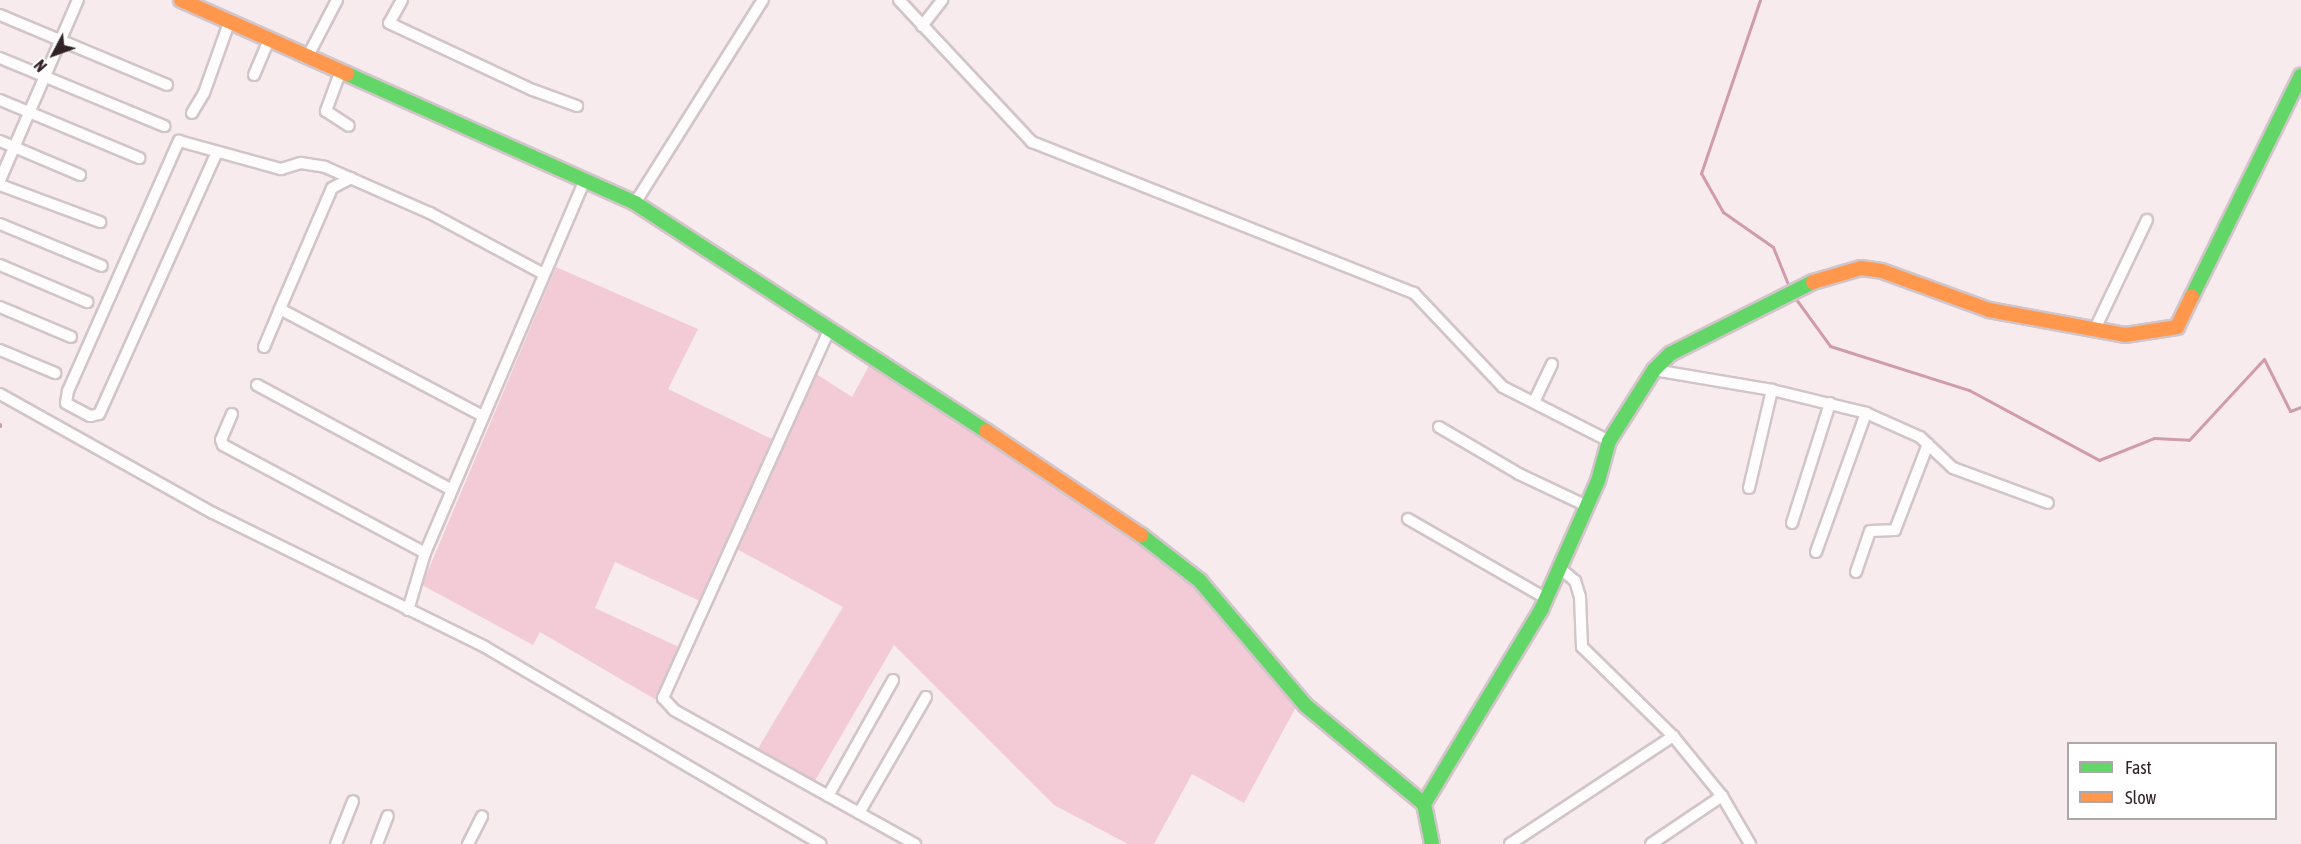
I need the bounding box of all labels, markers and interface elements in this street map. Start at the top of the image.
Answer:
north arrow [24,24,84,84]
text: N [31,56,50,75]
legend [2067,742,2277,820]
text: Fast [2125,757,2152,778]
text: Slow [2125,787,2156,808]

